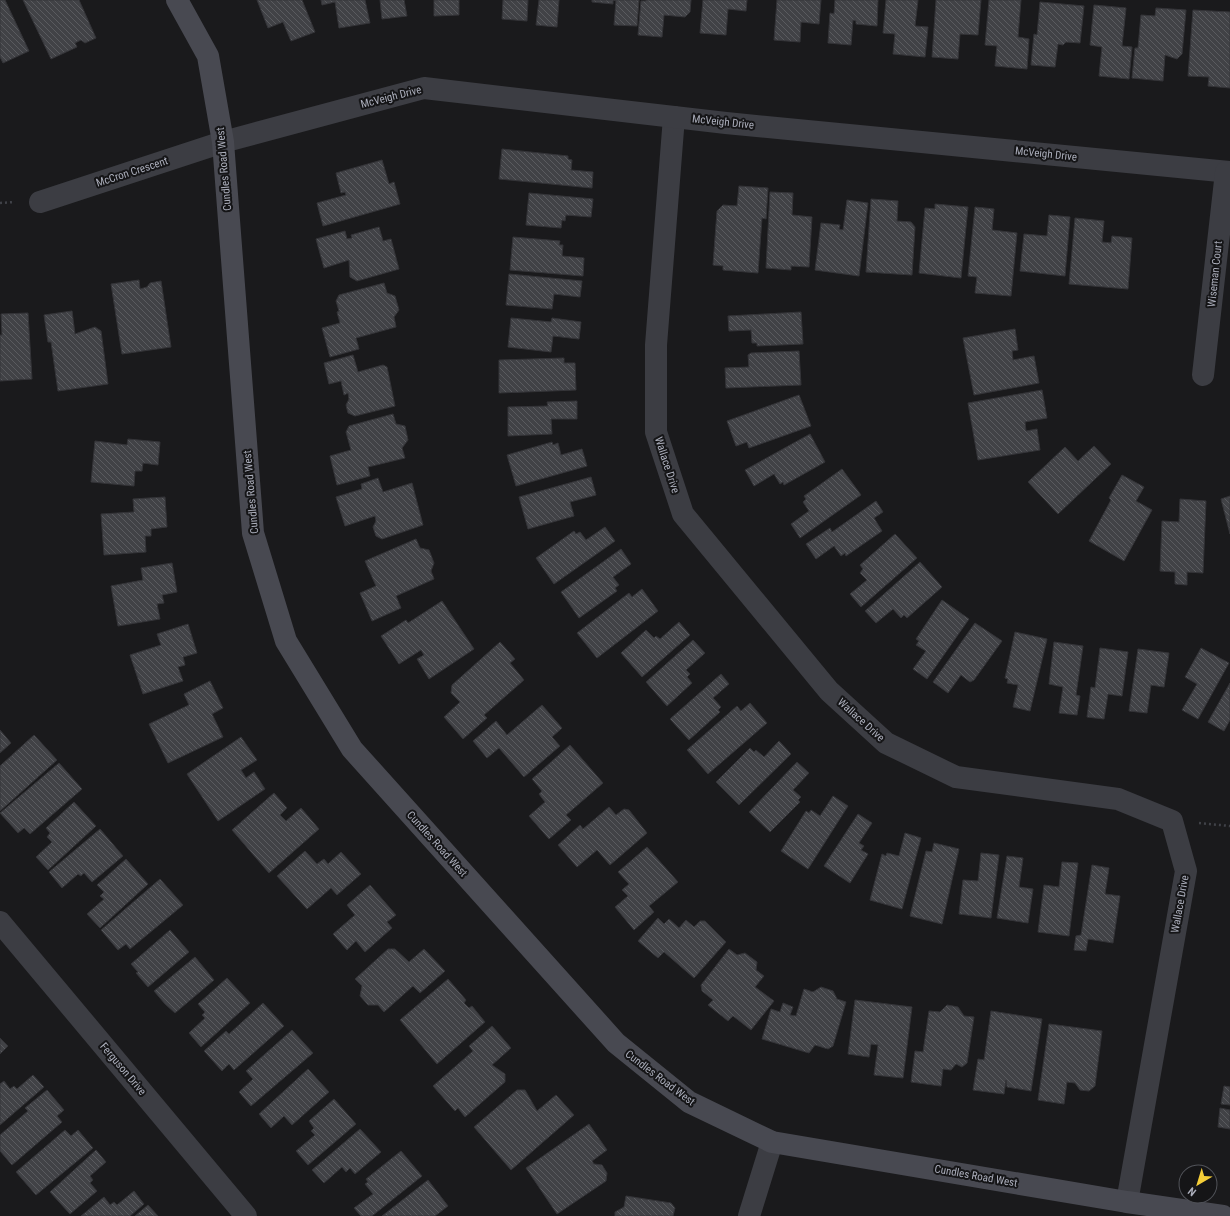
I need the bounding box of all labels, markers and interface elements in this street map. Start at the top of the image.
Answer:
street label: McVeigh Drive [359,83,423,111]
street label: McVeigh Drive [691,112,755,132]
street label: Cundles Road West [214,127,234,211]
street label: McVeigh Drive [1014,144,1078,164]
street label: McCron Crescent [94,154,170,190]
street label: Wiseman Court [1205,240,1225,308]
street label: Wallace Drive [652,435,682,495]
street label: Cundles Road West [241,450,261,534]
street label: Wallace Drive [835,696,887,744]
street label: Cundles Road West [404,809,470,879]
street label: Wallace Drive [1169,874,1191,934]
street label: Ferguson Drive [97,1040,149,1098]
street label: Cundles Road West [623,1048,697,1108]
street label: Cundles Road West [934,1162,1018,1190]
north arrow [1178,1164,1218,1204]
text: N [1185,1184,1199,1199]

